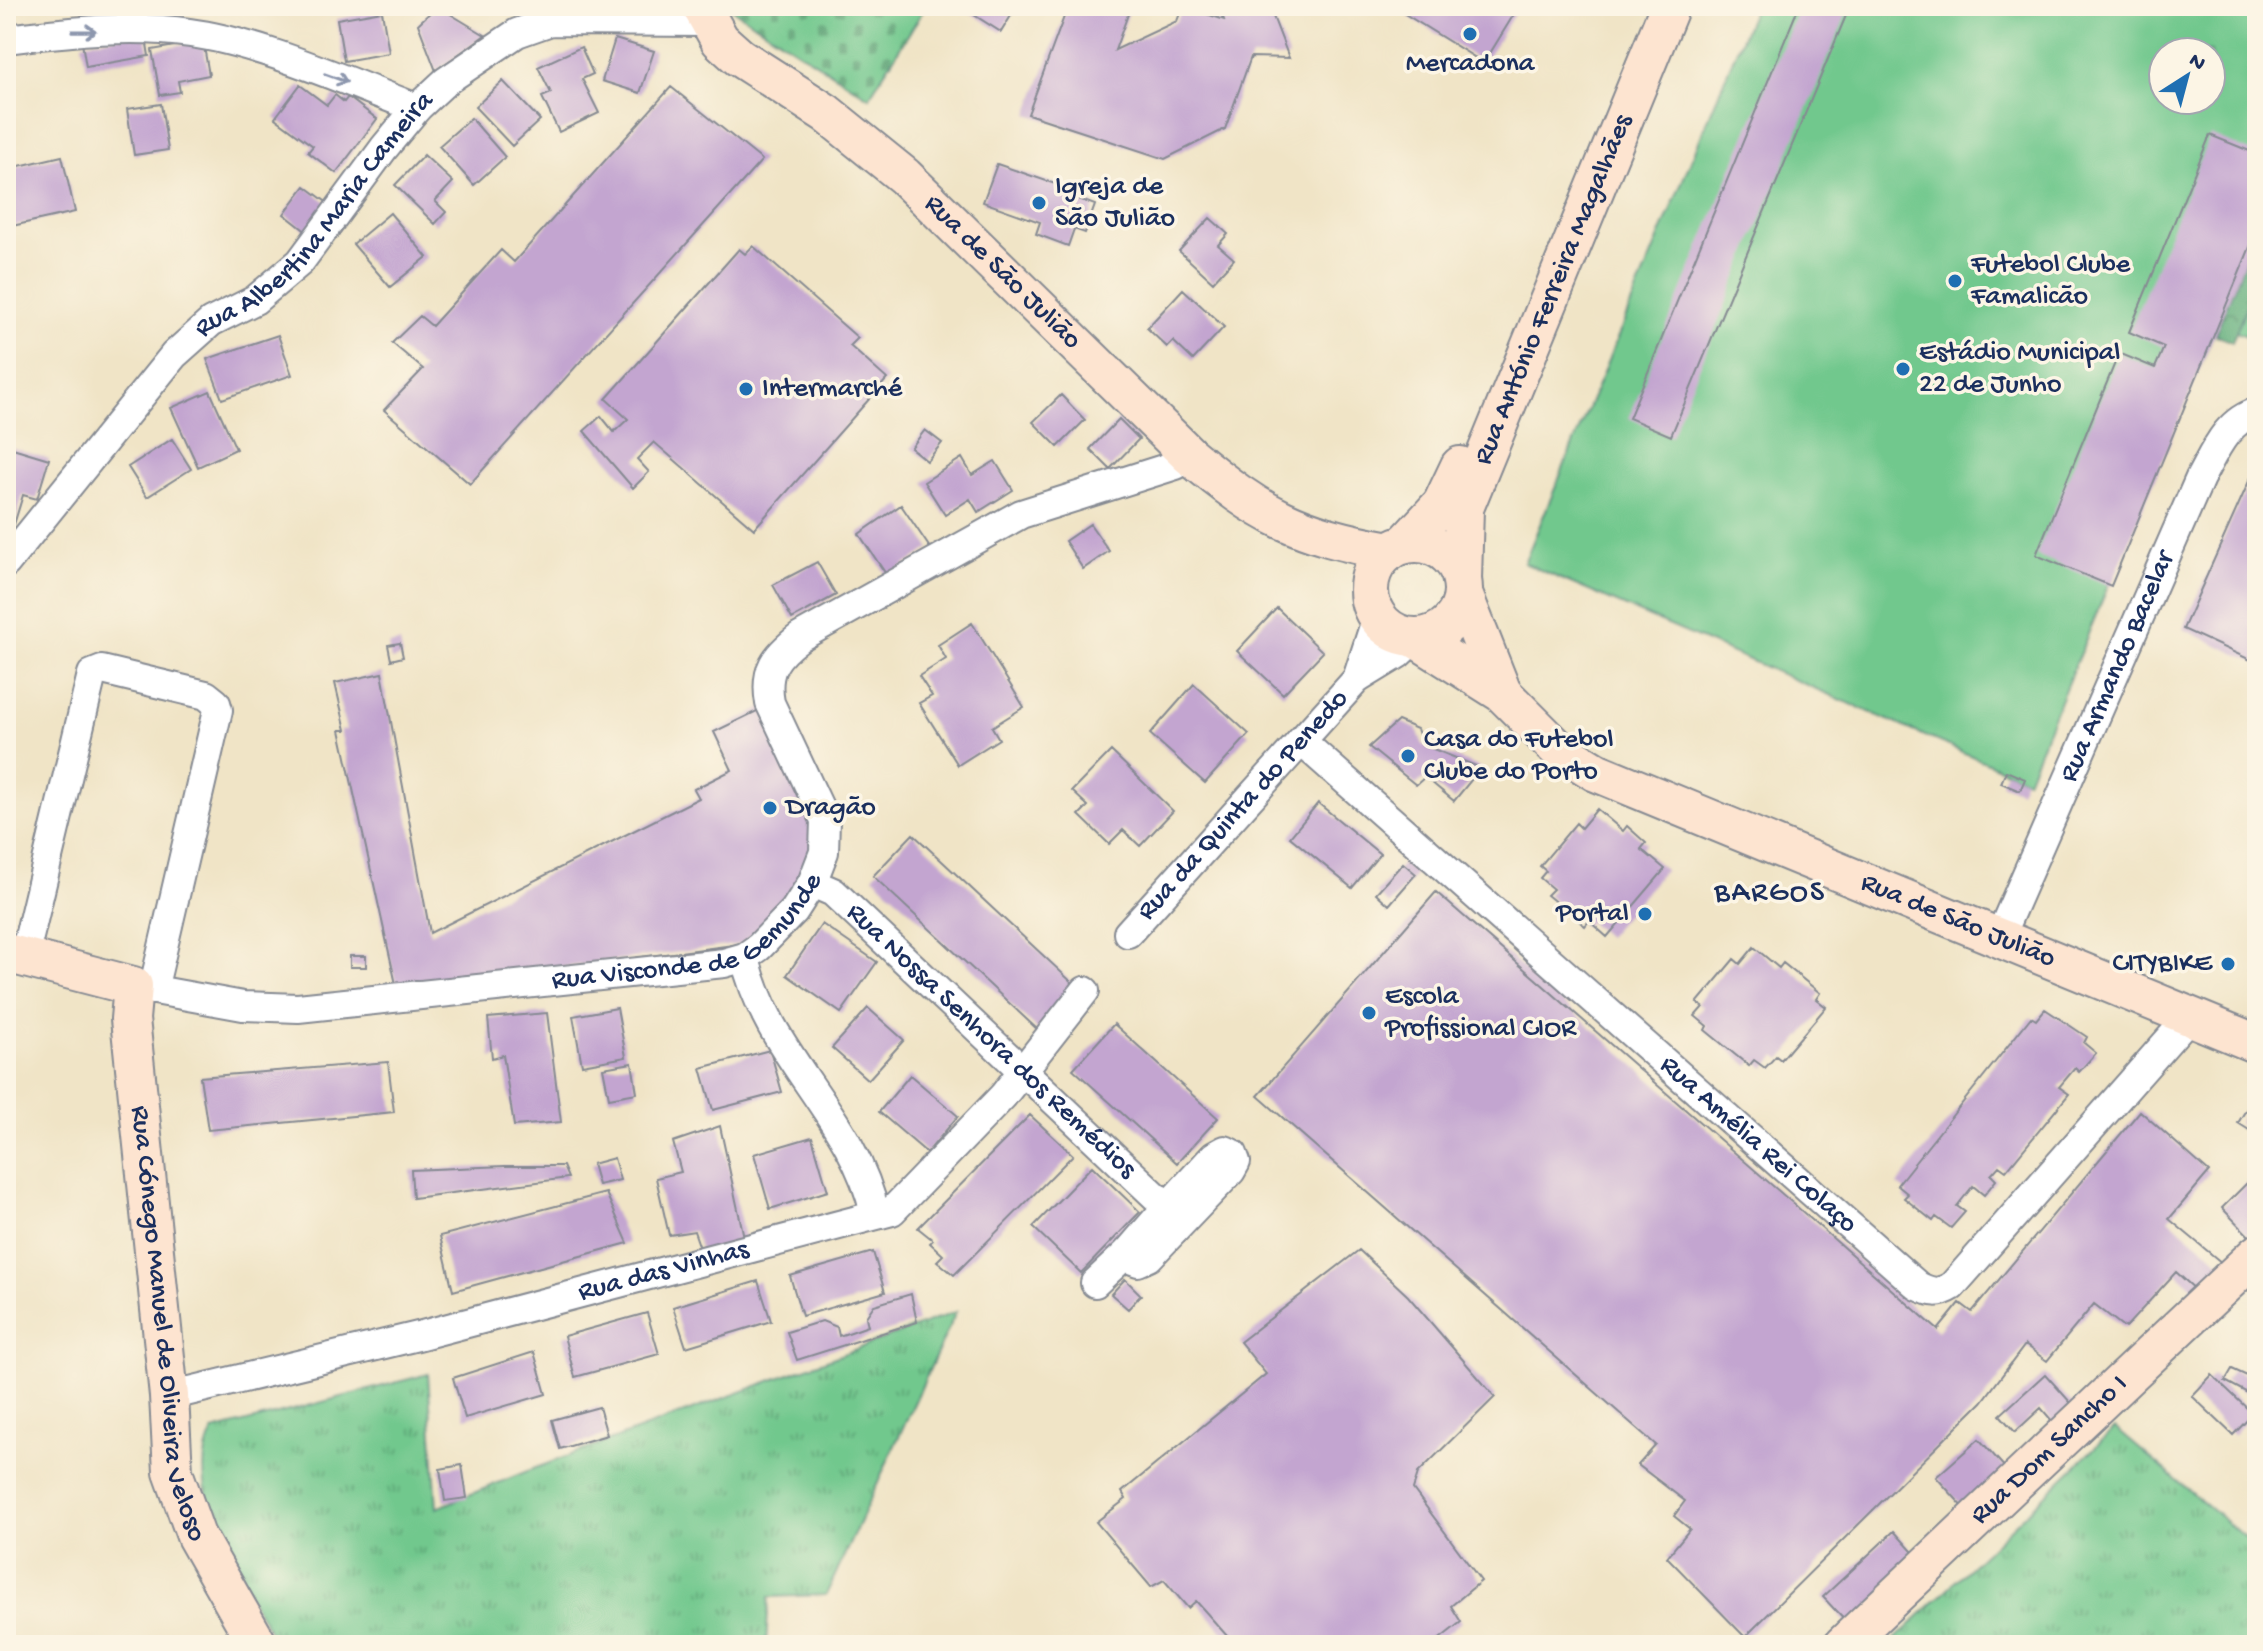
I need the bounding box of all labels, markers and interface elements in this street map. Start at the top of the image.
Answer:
one-way arrow [70,24,97,39]
marker: Mercadona [1461,25,1479,43]
north arrow [2147,36,2227,116]
place label: Mercadona [1406,48,1536,81]
text: N [2183,48,2210,78]
one-way arrow [324,72,348,86]
street label: Rua Albertina Maria Cameira [188,83,442,345]
street label: Rua António Ferreira Magalhães [1467,109,1640,470]
place label: Igreja de São Julião [1055,171,1175,236]
street label: Rua de São Julião [917,188,1088,357]
marker: Igreja de São Julião [1030,194,1048,212]
place label: Futebol Clube Famalicão [1970,249,2131,314]
marker: Futebol Clube Famalicão [1946,272,1964,290]
place label: Estádio Municipal 22 de Junho [1919,337,2120,402]
marker: Estádio Municipal 22 de Junho [1894,360,1912,378]
place label: Intermarché [762,373,903,406]
marker: Intermarché [737,380,755,398]
street label: Rua Armando Bacelar [2053,545,2183,787]
street label: Rua da Quinta do Penedo [1131,683,1356,928]
place label: Casa do Futebol Clube do Porto [1424,724,1614,789]
marker: Casa do Futebol Clube do Porto [1399,747,1417,765]
place label: Dragão [784,792,876,825]
marker: Dragão [761,799,779,817]
street label: Rua de São Julião [1856,866,2060,976]
street label: Rua Visconde de Gemunde [550,869,831,998]
district label: BARGOS [1713,877,1826,912]
street label: Rua Nossa Senhora dos Remédios [839,896,1144,1186]
place label: Portal [1555,898,1629,931]
marker: Portal [1636,905,1654,923]
place label: CITYBIKE [2112,948,2214,981]
marker: CITYBIKE [2219,955,2237,973]
place label: Escola Profissional CIOR [1384,981,1577,1046]
marker: Escola Profissional CIOR [1360,1004,1378,1022]
street label: Rua Amélia Rei Colaço [1653,1049,1864,1241]
street label: Rua Cónego Manuel de Oliveira Veloso [123,1104,213,1546]
street label: Rua das Vinhas [575,1233,753,1310]
street label: Rua Dom Sancho I [1964,1368,2135,1532]

